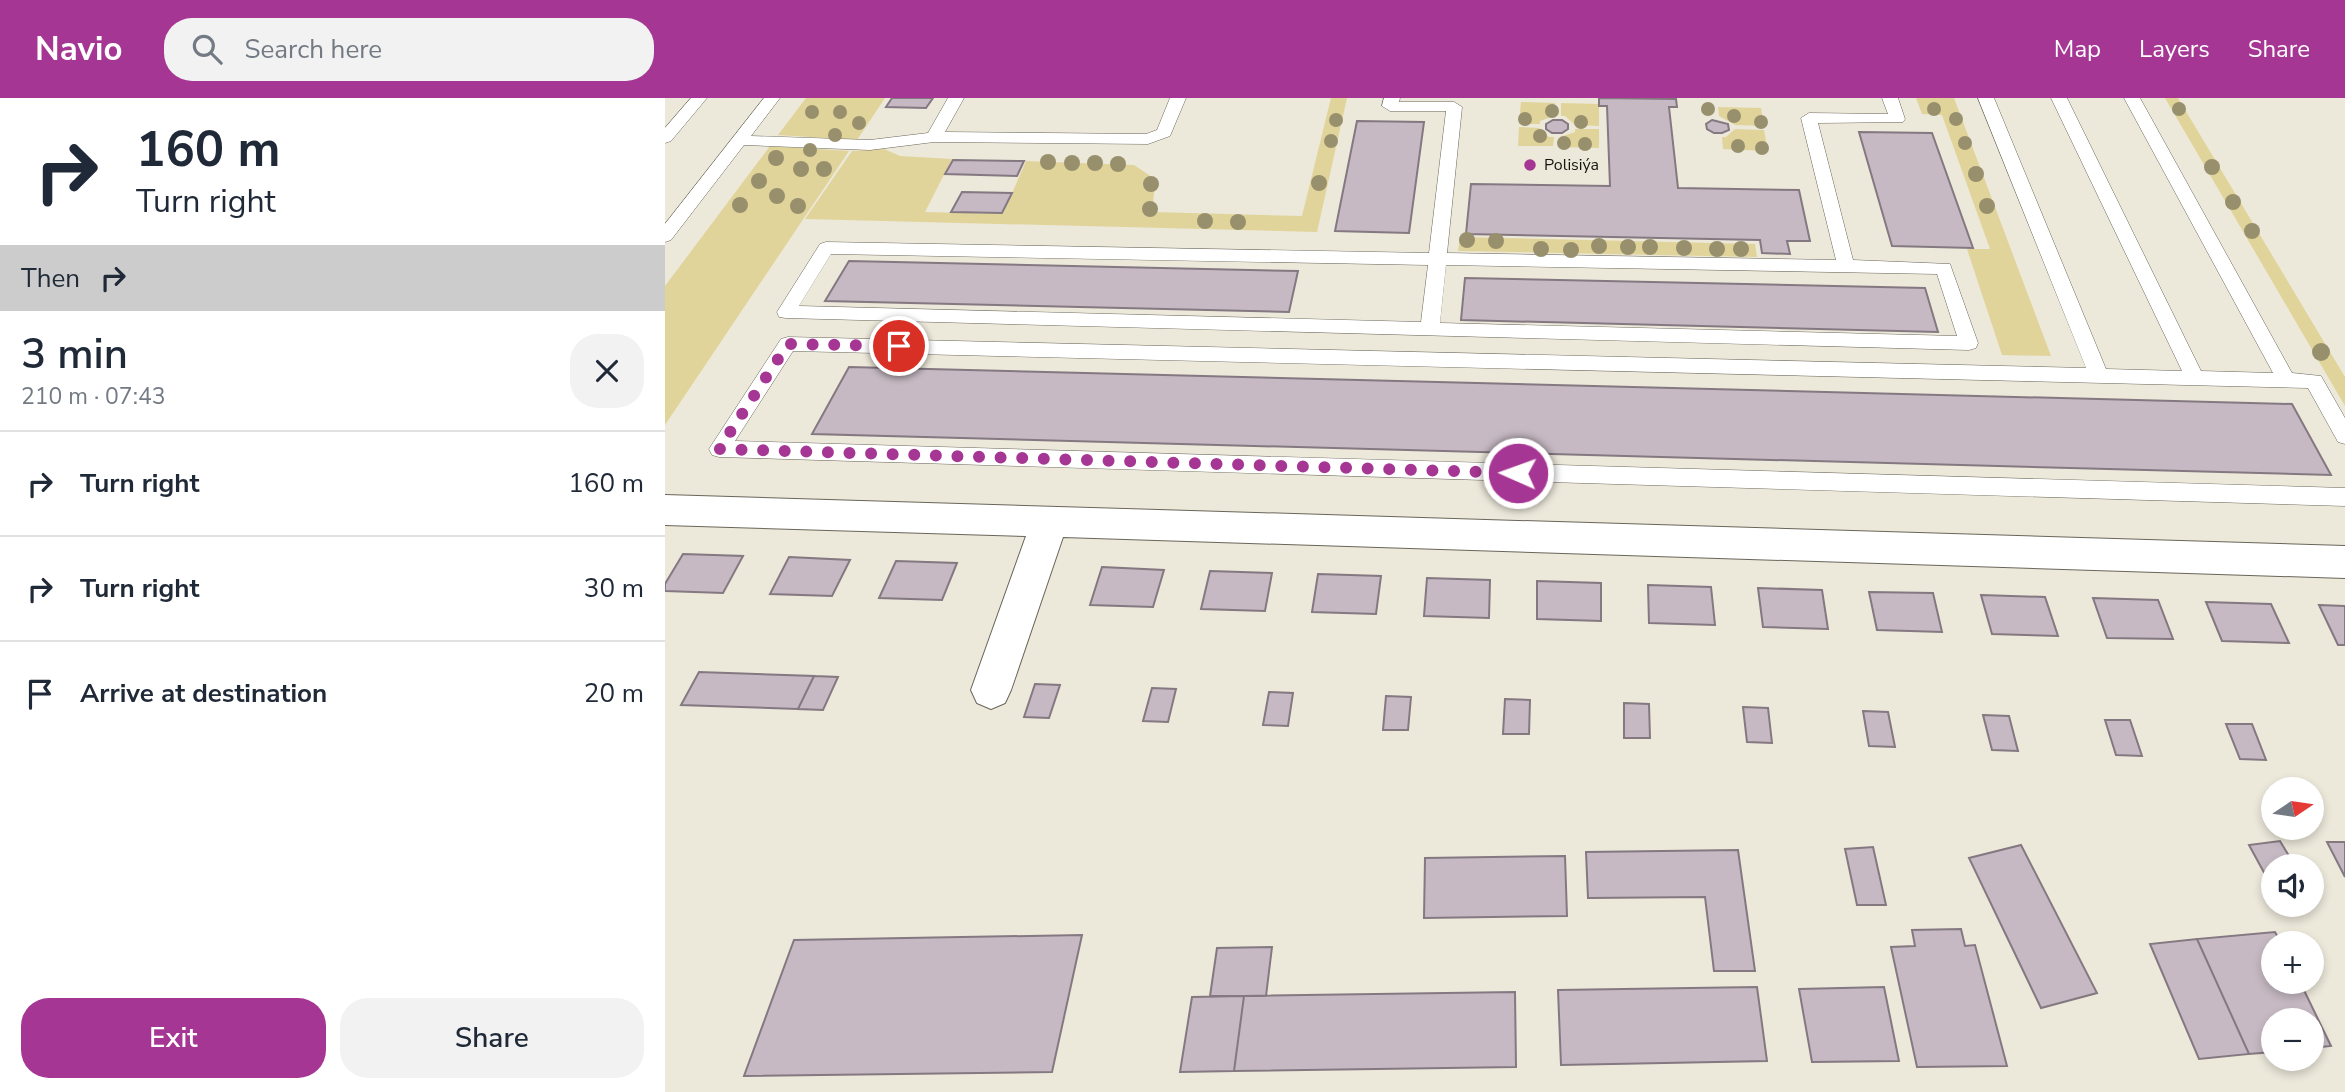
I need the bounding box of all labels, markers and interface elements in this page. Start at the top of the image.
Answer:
search box [164,18,654,81]
text: Navio [35,27,122,72]
icon: search [188,30,226,68]
text: Search here [244,32,382,67]
text: Map [2054,33,2101,65]
text: Layers [2139,33,2210,65]
text: Share [2248,33,2310,65]
text: 160 m [136,116,280,183]
icon: right [21,126,112,217]
place label: Polisiýa [1544,154,1599,176]
marker: Polisiýa [1522,157,1538,173]
text: Turn right [136,180,276,223]
icon: right [94,259,132,297]
text: Then [21,261,80,296]
pin [869,316,929,376]
text: 3 min [21,326,128,383]
icon: arrive [880,327,918,365]
button: close [570,334,644,408]
text: 210 m · 07:43 [21,381,166,412]
position arrow [1481,436,1555,510]
icon: right [21,465,59,503]
text: Turn right [80,466,199,501]
text: 160 m [568,466,644,501]
icon: right [21,570,59,608]
text: Turn right [80,571,199,606]
text: 30 m [584,571,644,606]
icon: arrive [21,675,59,713]
text: Arrive at destination [80,676,327,711]
text: 20 m [584,676,644,711]
north arrow [2261,777,2324,840]
map controls [2261,777,2324,1071]
button: sound [2261,854,2324,917]
button: + [2261,931,2324,994]
button: Exit [21,998,326,1078]
button: Share [340,998,644,1078]
button: − [2261,1008,2324,1071]

